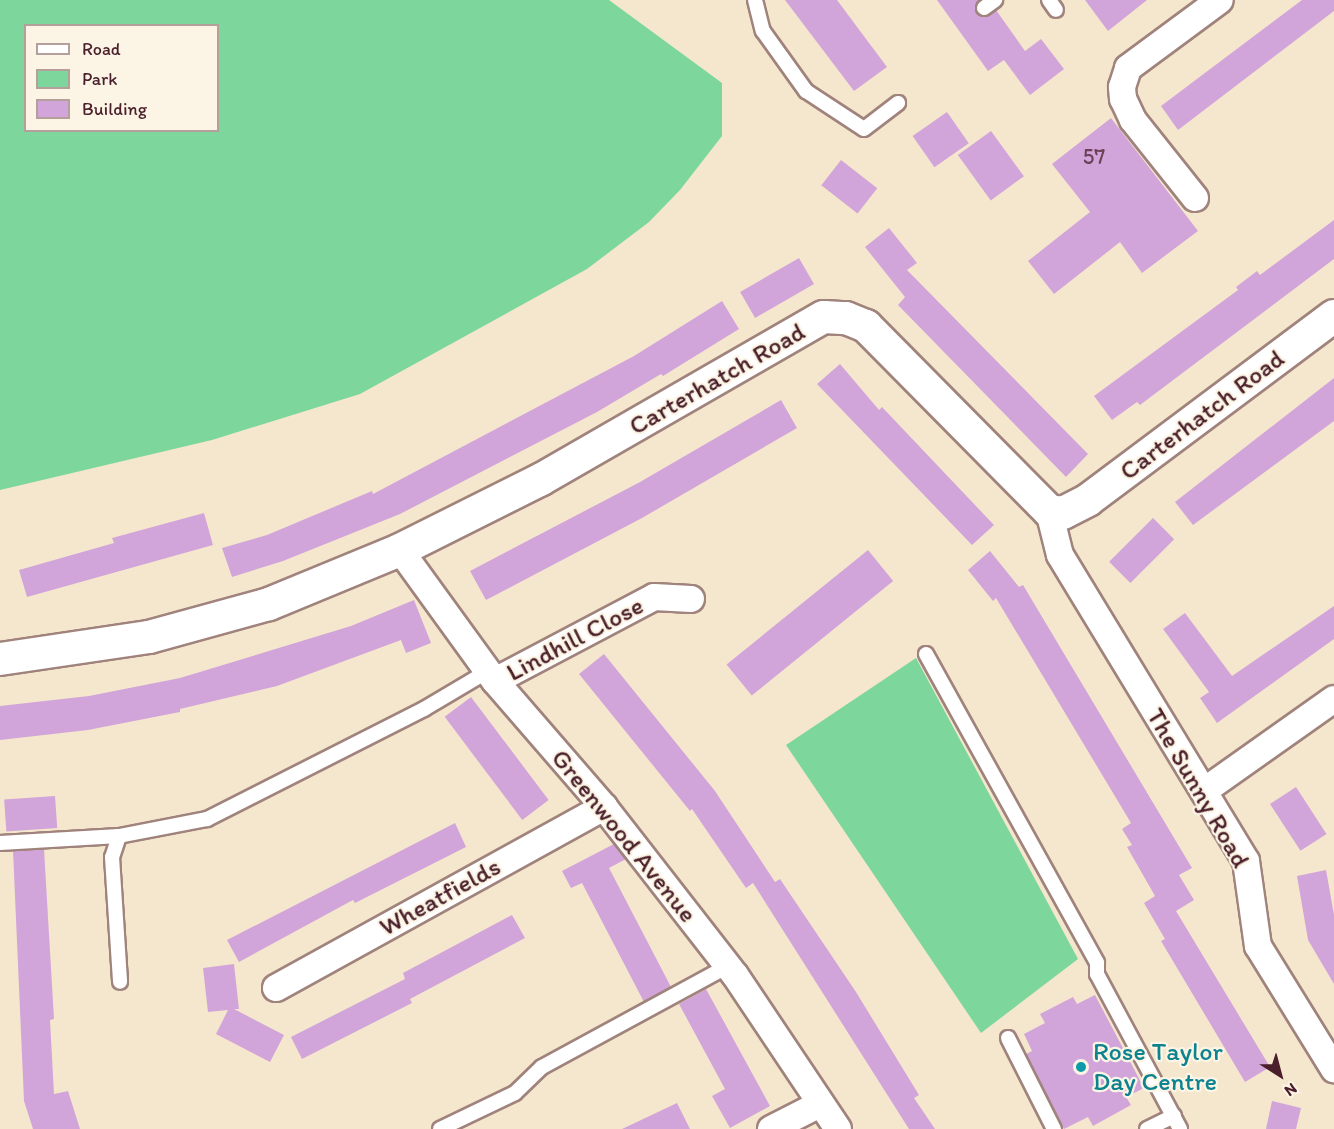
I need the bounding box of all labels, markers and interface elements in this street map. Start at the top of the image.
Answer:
legend [24,24,219,132]
text: Road [82,38,121,60]
text: Park [82,68,117,90]
text: Building [82,98,147,120]
house number: 57 [1083,144,1105,170]
street label: Carterhatch Road [623,316,811,442]
street label: Carterhatch Road [1113,343,1291,487]
street label: Lindhill Close [501,590,649,688]
street label: The Sunny Road [1140,703,1256,873]
street label: Greenwood Avenue [545,744,703,928]
street label: Wheatfields [374,851,506,943]
place label: Rose Taylor Day Centre [1093,1036,1220,1098]
north arrow [1250,1045,1310,1105]
marker: Rose Taylor Day Centre [1074,1060,1088,1074]
text: N [1281,1079,1301,1101]

